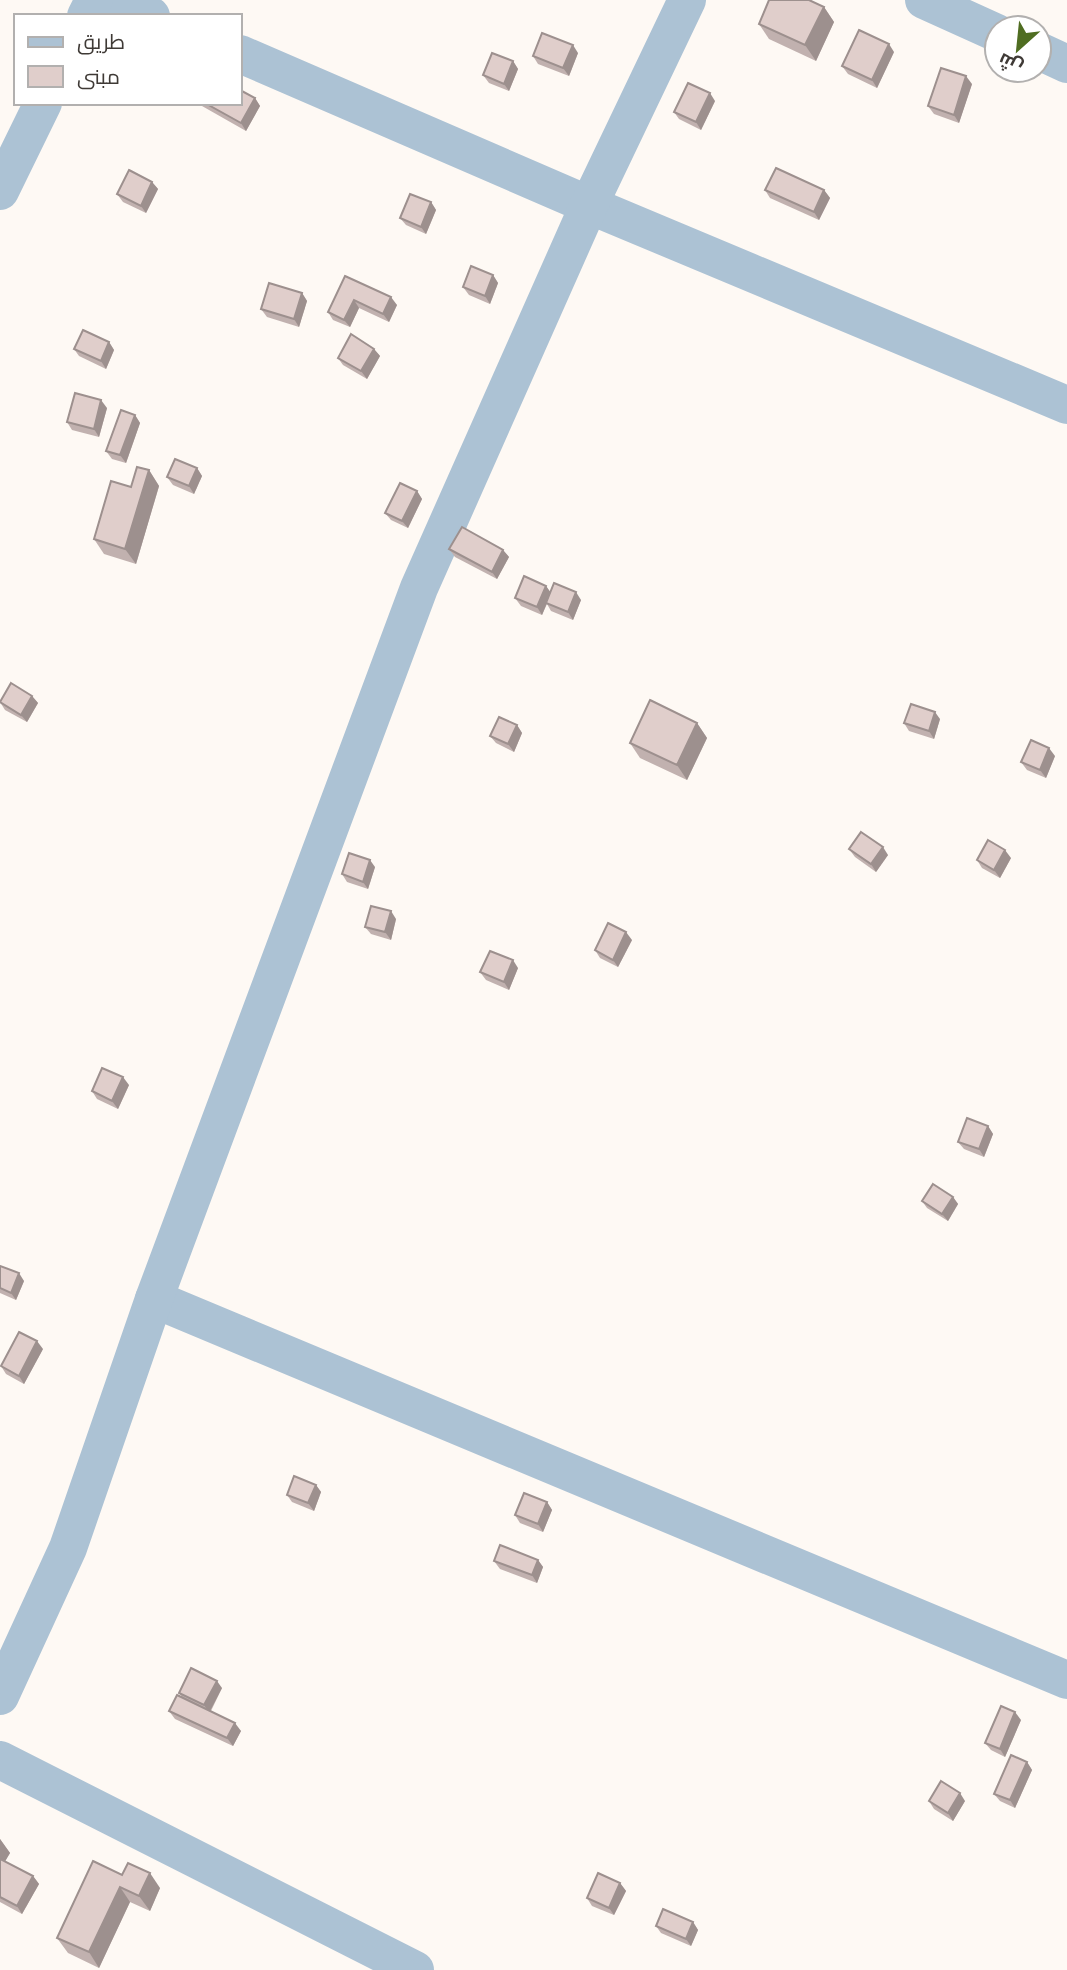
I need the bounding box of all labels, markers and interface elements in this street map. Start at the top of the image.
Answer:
legend [14,14,242,105]
north arrow [983,14,1053,84]
text: طريق [77,29,125,55]
text: ش [994,48,1027,79]
text: مبنى [77,64,120,90]

